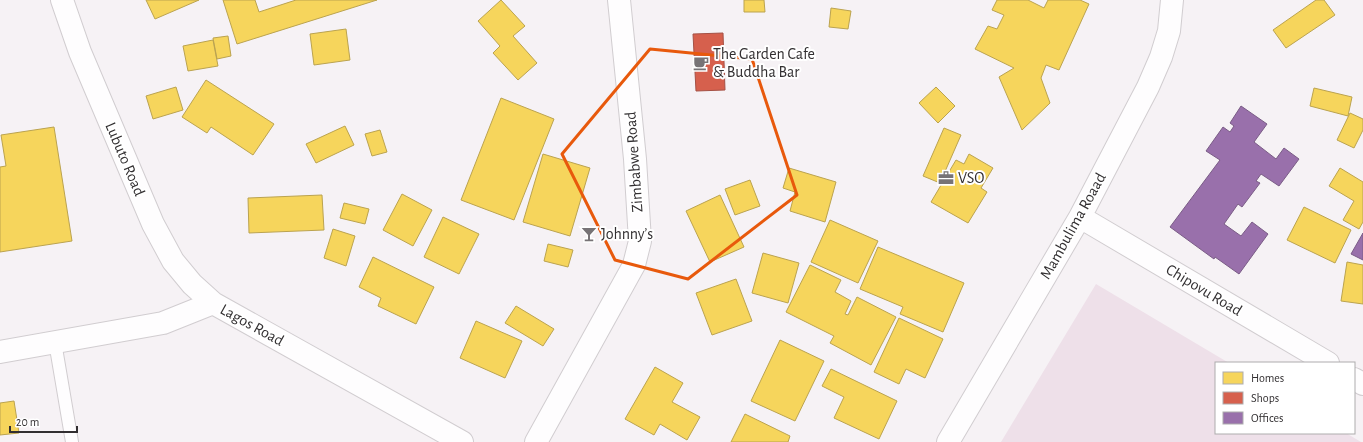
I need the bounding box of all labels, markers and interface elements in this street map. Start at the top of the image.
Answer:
place label: The Garden Cafe & Buddha Bar [713,46,815,80]
cafe icon: The Garden Cafe & Buddha Bar [692,54,710,72]
street label: Zimbabwe Road [622,111,646,213]
street label: Lubuto Road [102,120,148,198]
office icon: VSO [937,169,955,187]
place label: VSO [958,170,985,186]
street label: Mambulima Roaad [1037,170,1109,282]
bar icon: Johnny’s [580,225,598,243]
place label: Johnny’s [601,226,653,243]
street label: Chipovu Road [1163,261,1245,319]
street label: Lagos Road [217,301,287,349]
legend [1215,362,1355,434]
text: Homes [1251,372,1284,384]
text: Shops [1251,392,1279,404]
scale bar [10,408,77,434]
text: Offices [1251,412,1284,424]
text: 20 m [16,416,39,428]

